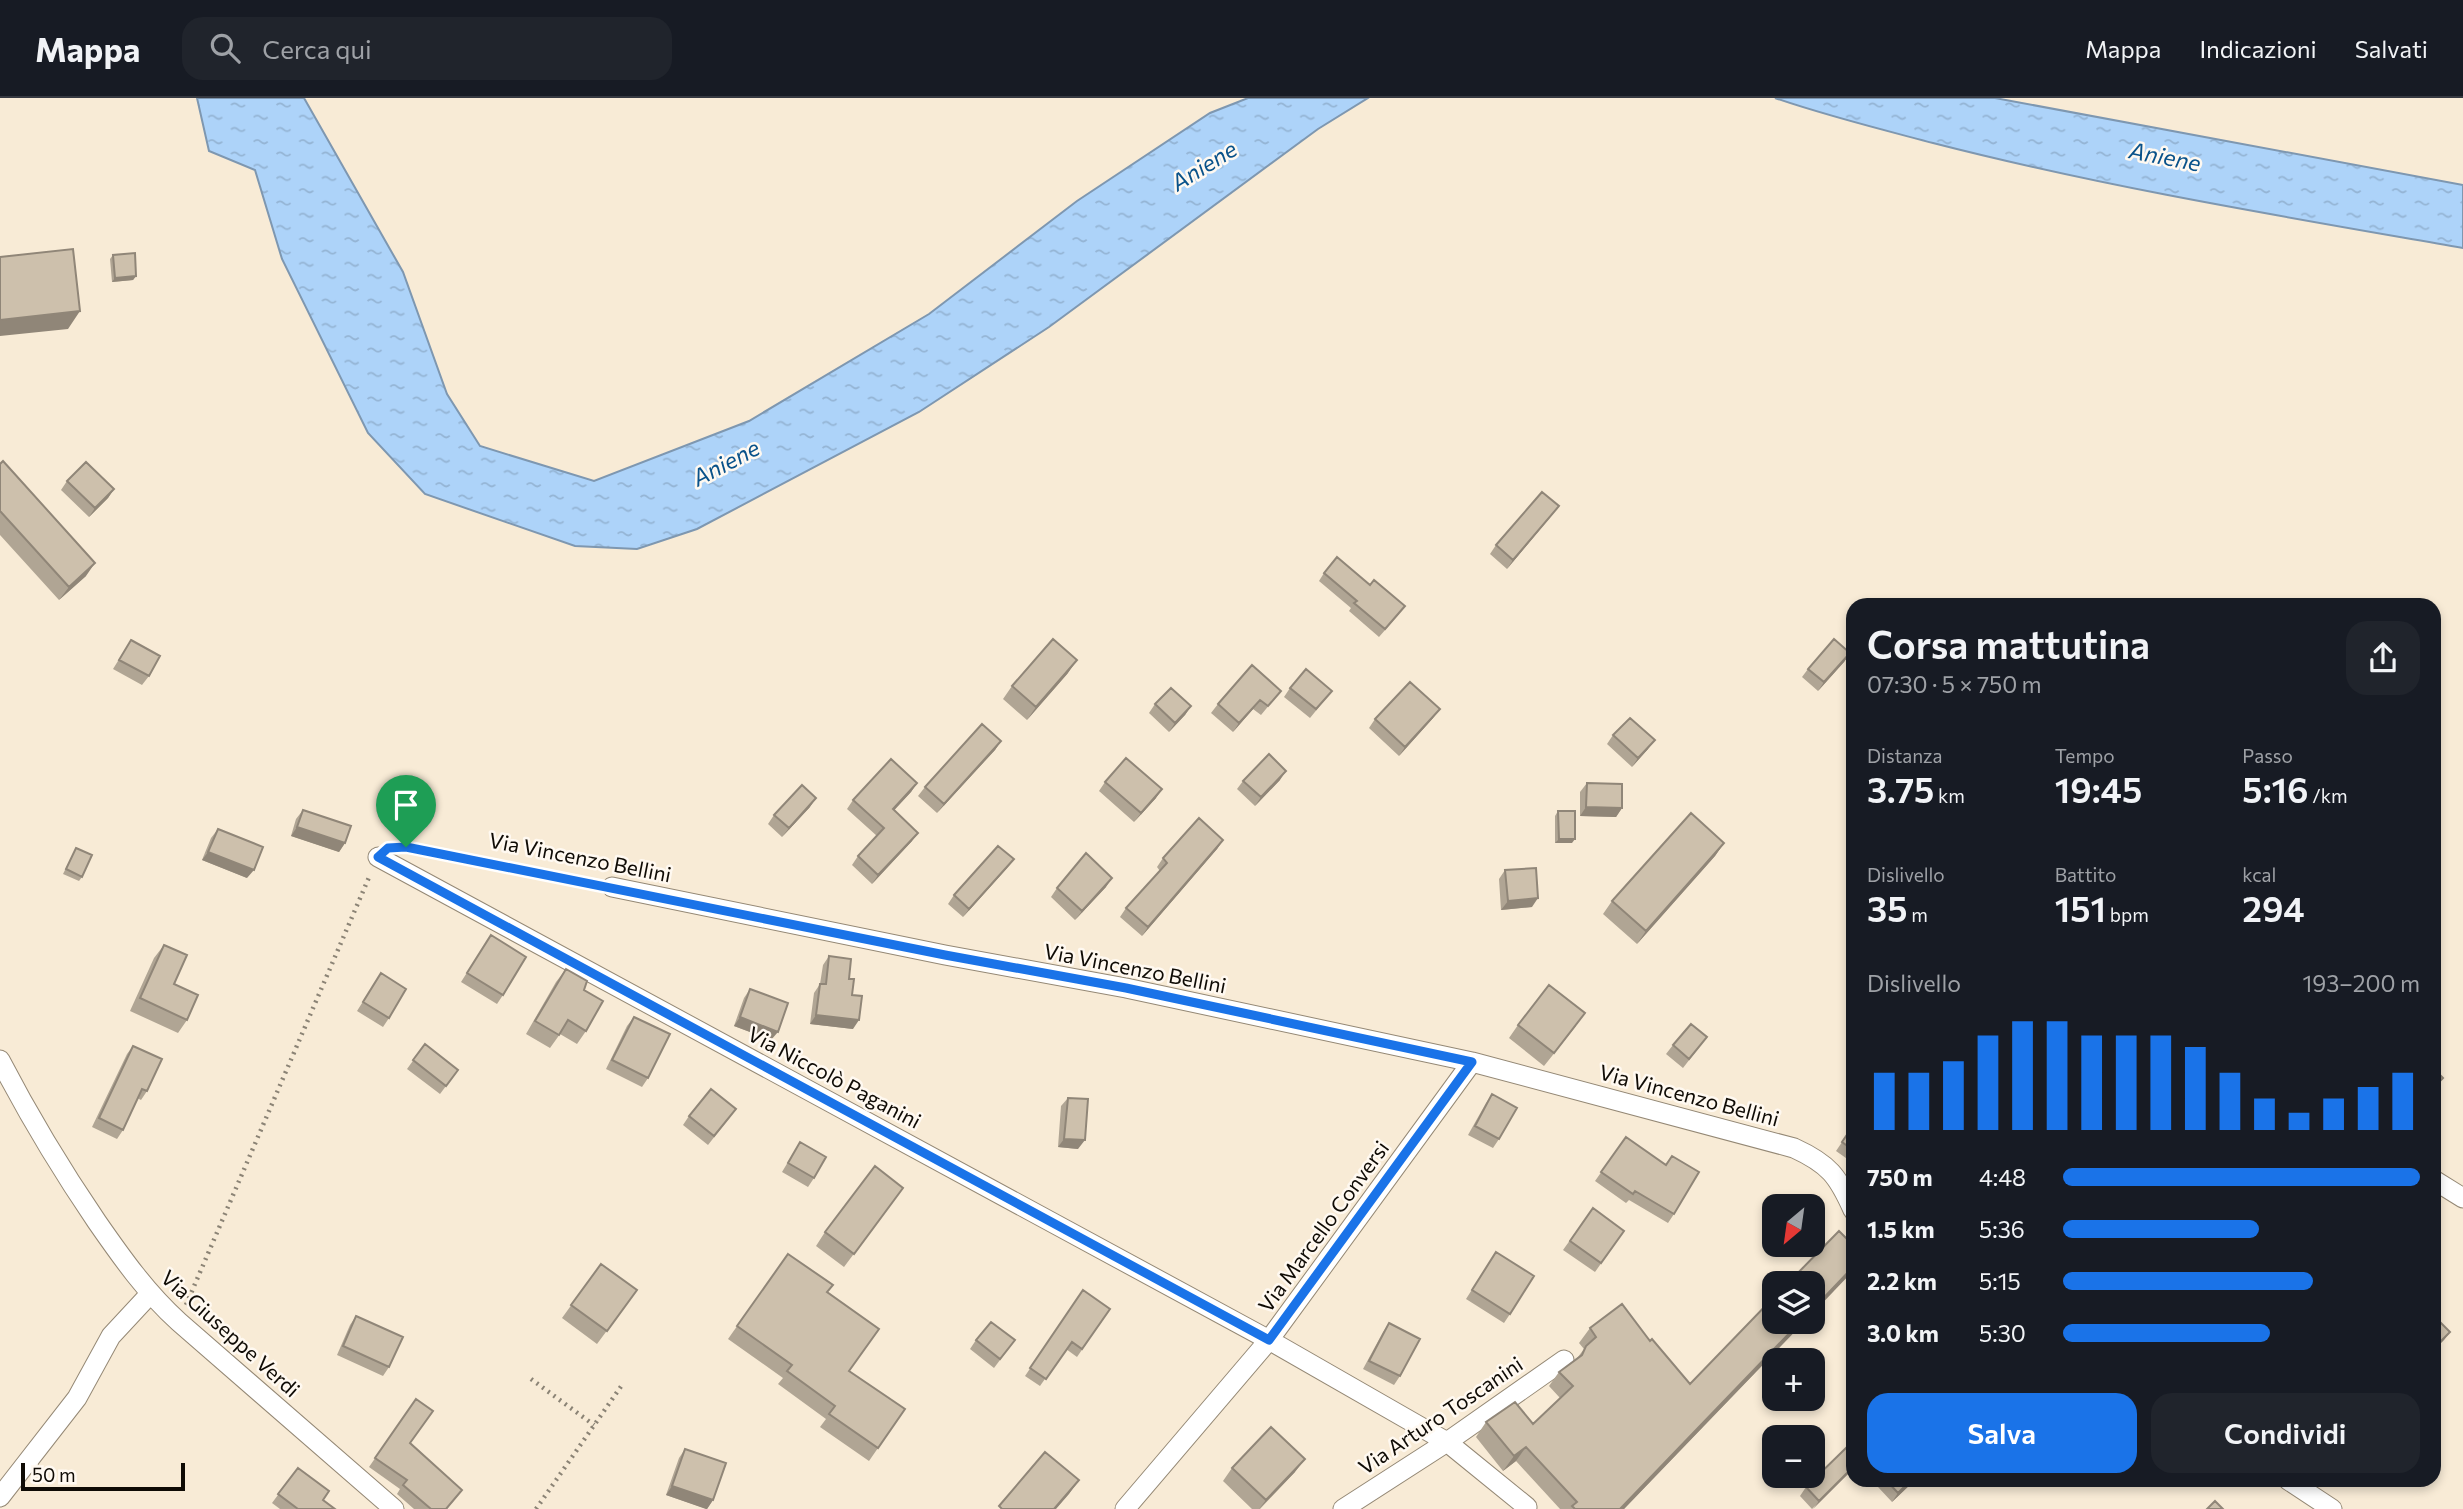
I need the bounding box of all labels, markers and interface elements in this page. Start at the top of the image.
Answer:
search box [182,17,672,80]
text: Mappa [35,28,140,69]
icon: search [206,29,244,67]
text: Cerca qui [262,33,372,64]
text: Mappa [2085,34,2161,63]
text: Indicazioni [2199,34,2317,63]
text: Salvati [2355,34,2428,63]
water label: Aniene [1164,134,1242,197]
water label: Aniene [2126,135,2203,177]
water label: Aniene [686,433,764,492]
text: Corsa mattutina [1867,620,2150,667]
button: share [2346,621,2420,695]
text: 07:30 · 5 × 750 m [1867,670,2042,698]
text: Distanza [1867,744,1942,767]
text: Tempo [2055,744,2115,767]
text: Passo [2242,744,2293,767]
text: 3.75 [1867,767,1934,810]
text: 19:45 [2055,767,2142,810]
text: 5:16 [2242,767,2309,810]
pin [376,775,436,847]
text: km [1934,784,1965,807]
text: /km [2309,784,2348,807]
icon: arrive [387,786,425,824]
street label: Via Vincenzo Bellini [487,827,674,886]
text: Dislivello [1867,863,1945,886]
text: Battito [2055,863,2116,886]
text: kcal [2242,863,2276,886]
text: 35 [1867,886,1908,929]
text: 151 [2055,886,2106,929]
text: 294 [2242,886,2305,929]
text: m [1908,903,1928,926]
text: bpm [2106,903,2149,926]
street label: Via Vincenzo Bellini [1042,938,1229,997]
text: Dislivello [1867,969,1961,997]
text: 193–200 m [2302,969,2420,997]
street label: Via Niccolò Paganini [744,1020,926,1133]
street label: Via Vincenzo Bellini [1597,1059,1782,1131]
street label: Via Marcello Conversi [1252,1136,1393,1317]
text: 750 m [1867,1163,1933,1191]
text: 4:48 [1979,1163,2026,1191]
north arrow [1762,1194,1825,1256]
map controls [1762,1194,1825,1488]
text: 1.5 km [1867,1215,1935,1243]
text: 5:36 [1979,1215,2025,1243]
street label: Via Giuseppe Verdi [157,1264,305,1402]
text: 2.2 km [1867,1267,1937,1295]
text: 5:15 [1979,1267,2021,1295]
button: layers [1762,1271,1825,1334]
text: 3.0 km [1867,1319,1939,1347]
text: 5:30 [1979,1319,2026,1347]
button: + [1762,1348,1825,1411]
street label: Via Arturo Toscanini [1353,1351,1527,1479]
button: Salva [1867,1393,2137,1473]
button: Condividi [2151,1393,2420,1473]
button: − [1762,1425,1825,1488]
scale bar [21,1460,186,1492]
text: 50 m [32,1463,76,1486]

